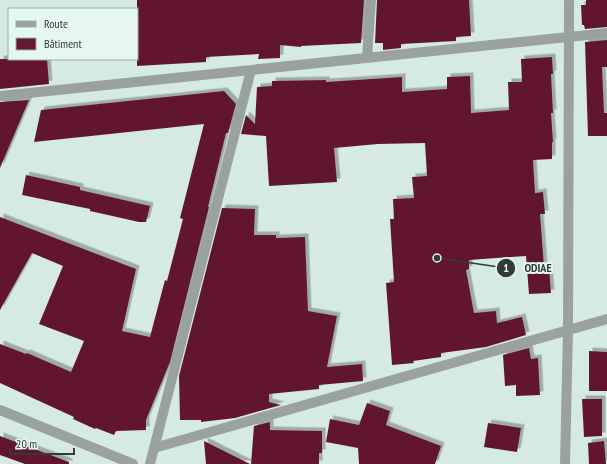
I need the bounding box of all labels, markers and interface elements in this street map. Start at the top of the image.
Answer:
legend [8,8,138,60]
text: Route [44,16,68,31]
text: Bâtiment [44,36,82,51]
callout: ODIAE [496,256,559,280]
text: 1 [503,260,509,275]
text: ODIAE [524,260,552,275]
scale bar [10,430,74,456]
text: 20 m [16,436,37,451]

